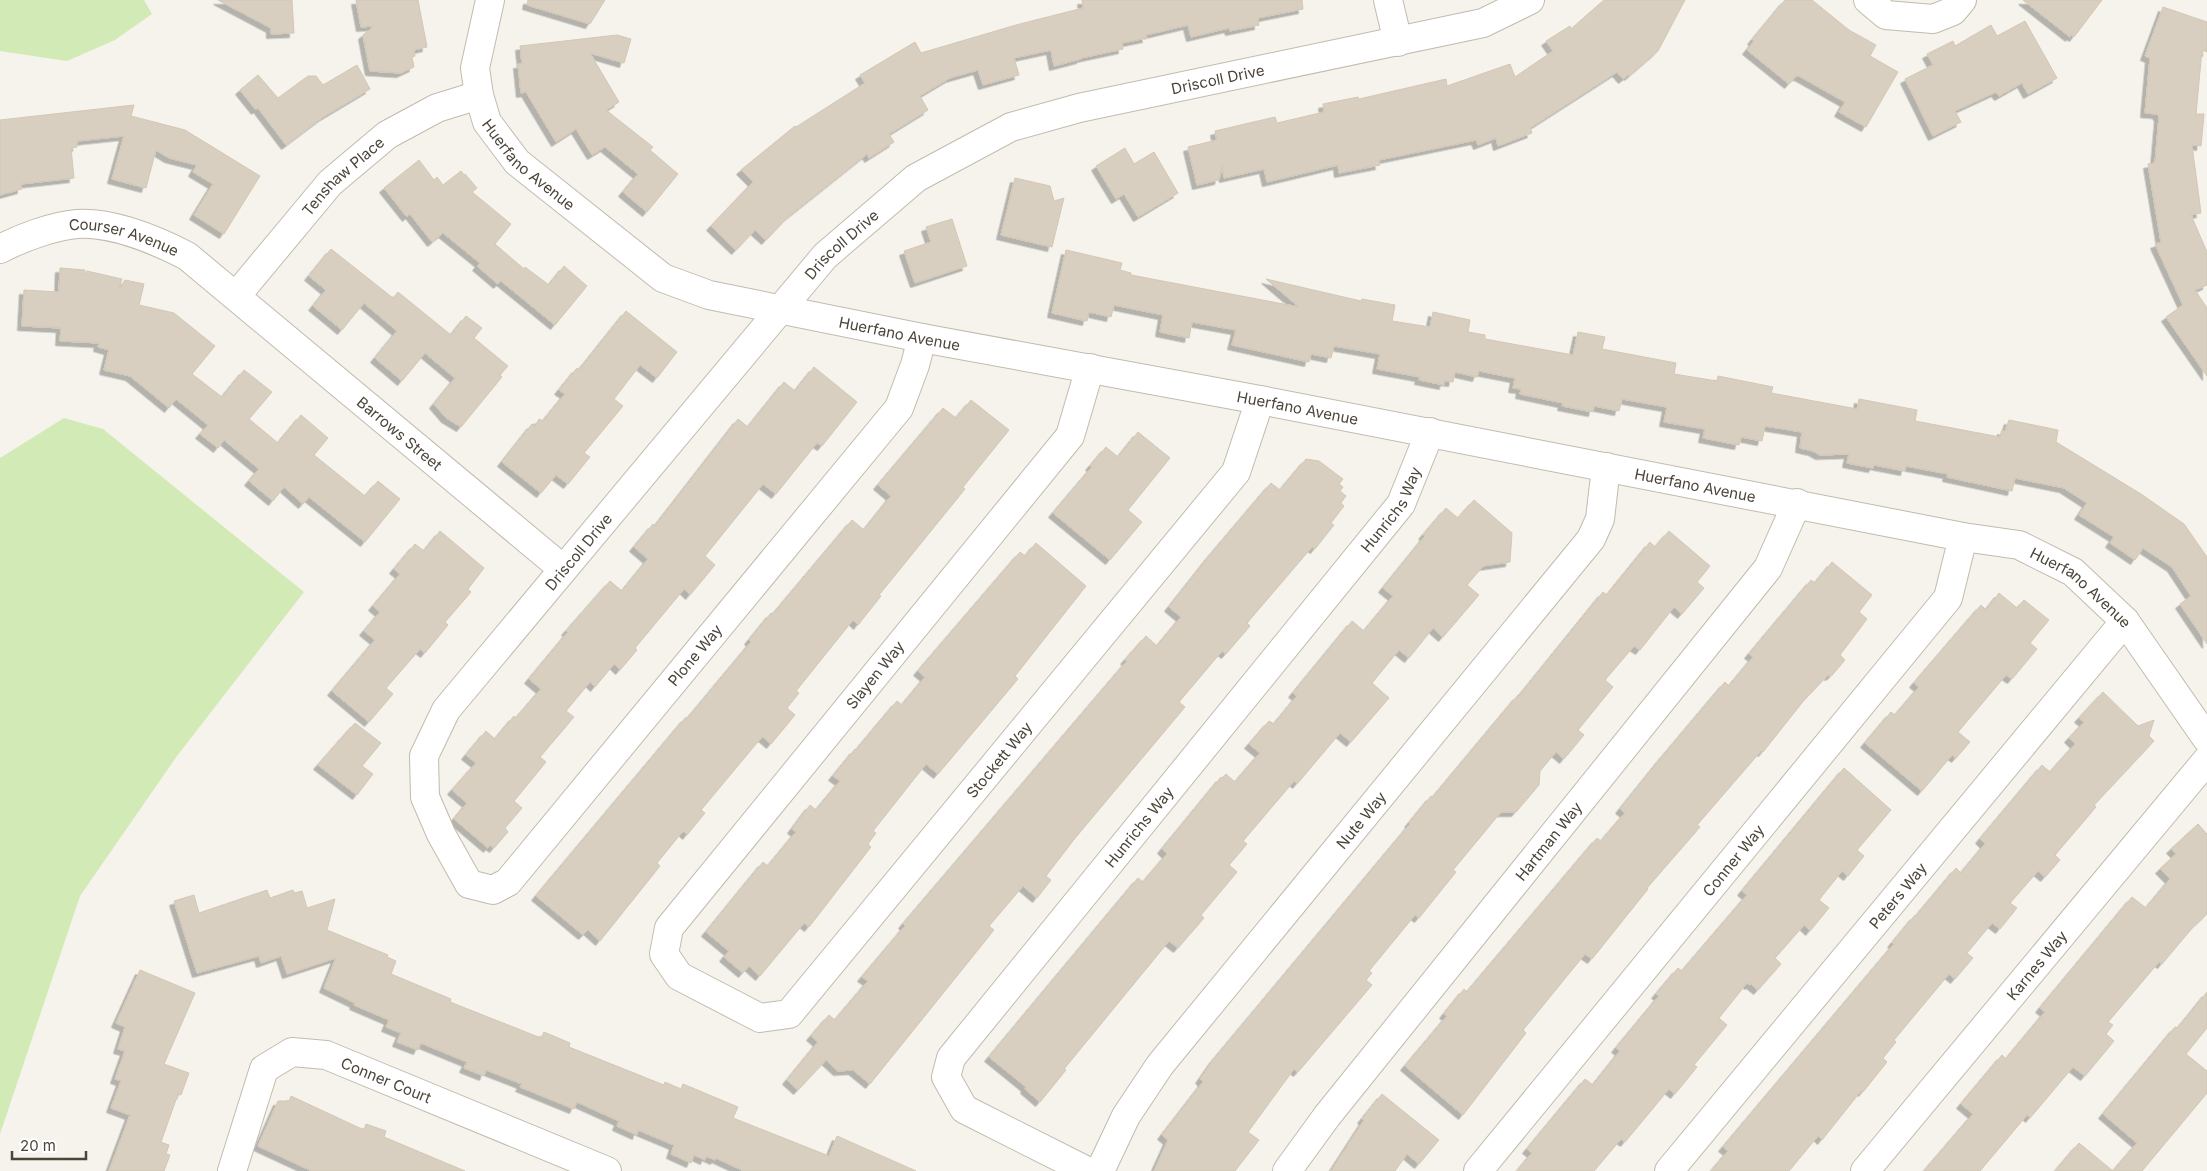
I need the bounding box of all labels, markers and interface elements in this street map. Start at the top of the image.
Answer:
street label: Driscoll Drive [1169,60,1266,98]
street label: Huerfano Avenue [478,115,579,214]
street label: Tenshaw Place [297,132,388,219]
street label: Driscoll Drive [800,205,882,283]
street label: Courser Avenue [68,214,182,260]
street label: Huerfano Avenue [837,312,962,354]
street label: Huerfano Avenue [1235,386,1360,428]
street label: Barrows Street [353,392,446,474]
street label: Hunrichs Way [1356,463,1425,556]
street label: Huerfano Avenue [1633,464,1758,506]
street label: Driscoll Drive [541,509,616,594]
street label: Huerfano Avenue [2027,543,2136,631]
street label: Plone Way [664,620,727,690]
street label: Slayen Way [842,637,909,713]
street label: Stockett Way [962,717,1036,801]
street label: Hunrichs Way [1100,782,1178,871]
street label: Nute Way [1332,787,1390,852]
street label: Hartman Way [1511,797,1586,884]
street label: Conner Way [1698,820,1768,900]
street label: Peters Way [1865,858,1931,932]
street label: Karnes Way [2002,926,2071,1004]
street label: Conner Court [338,1053,434,1107]
scale bar [12,1128,86,1160]
text: 20 m [20,1136,56,1155]

